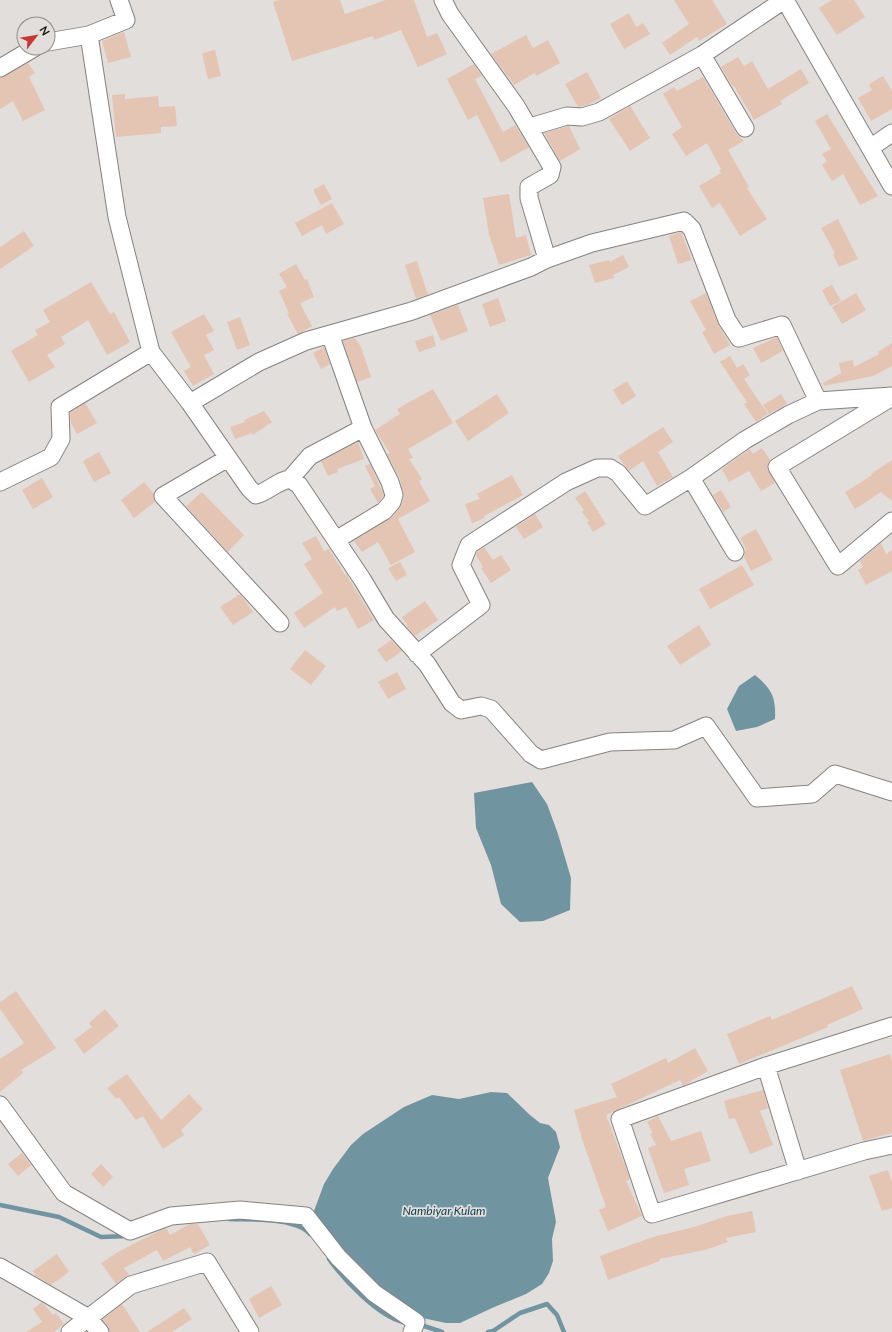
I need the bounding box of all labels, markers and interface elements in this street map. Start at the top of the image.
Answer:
north arrow [16,16,56,56]
text: N [37,24,53,38]
water label: Nambiyar Kulam [402,1203,486,1218]

